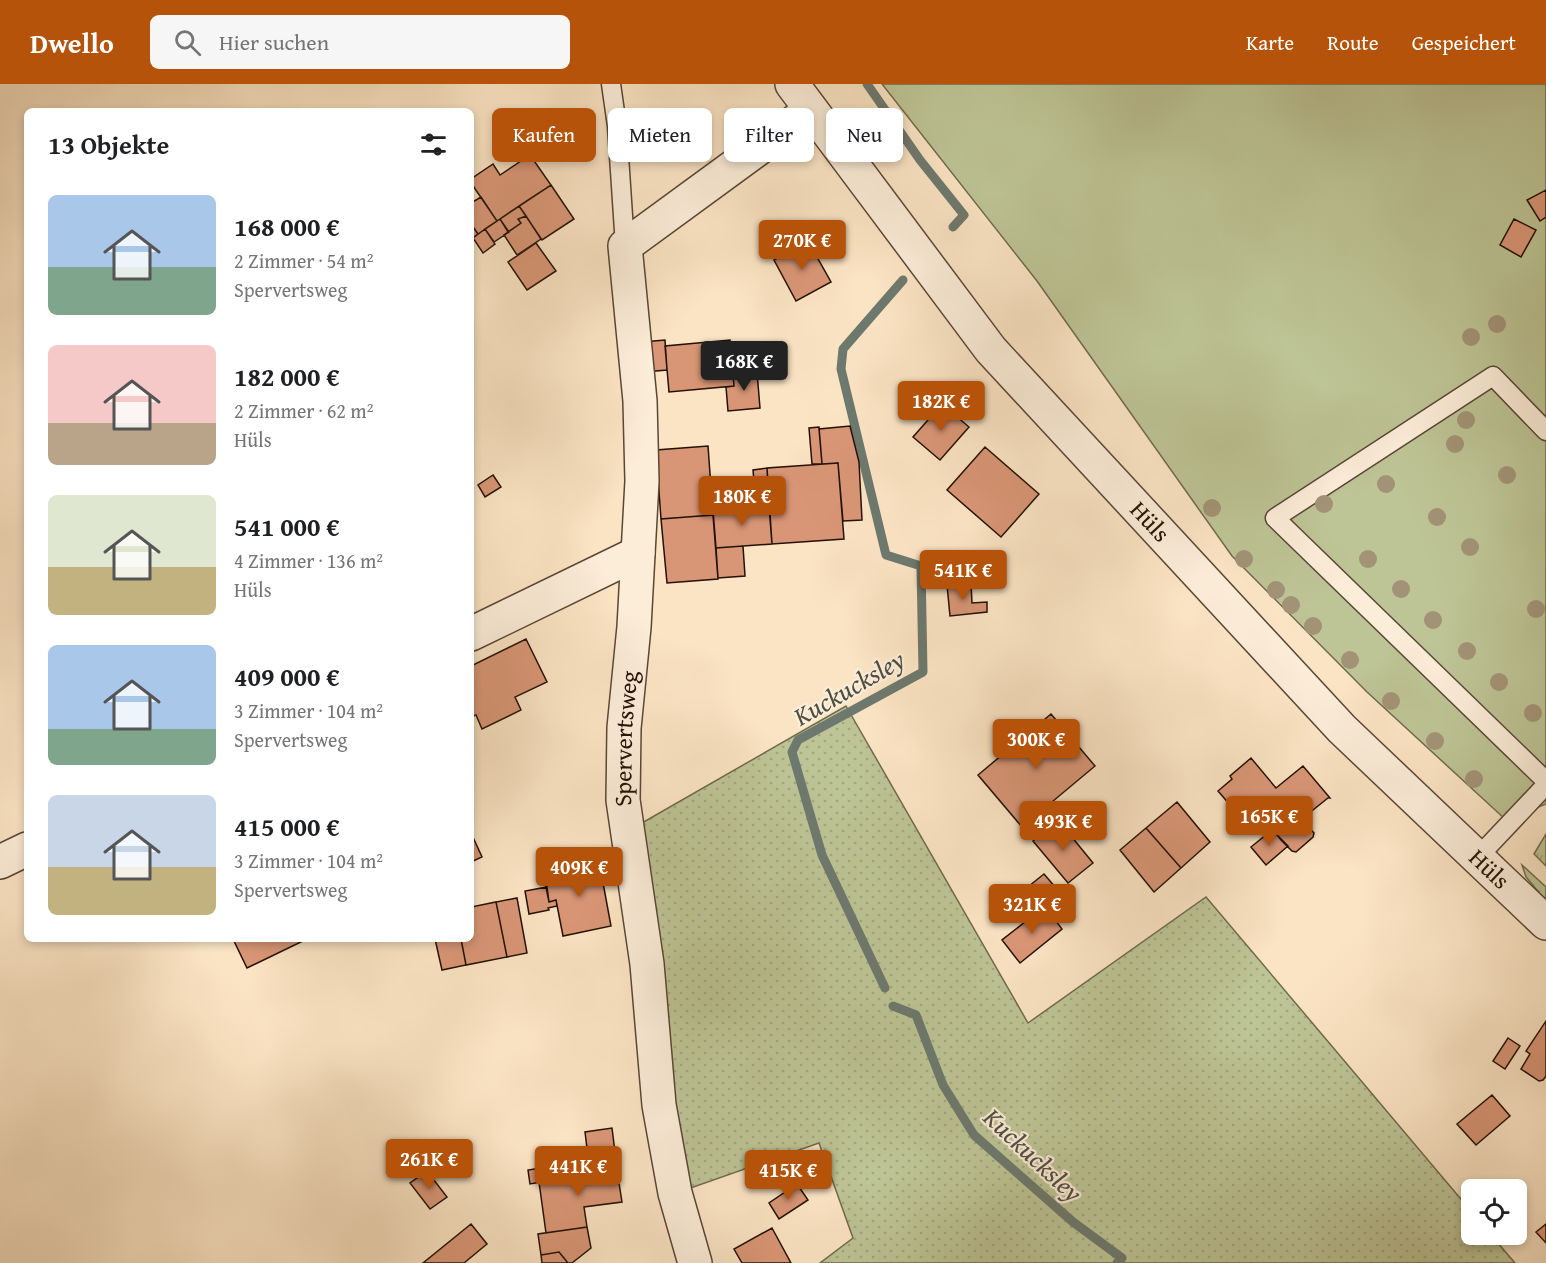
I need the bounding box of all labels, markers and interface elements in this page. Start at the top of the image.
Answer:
search box [150,15,570,69]
text: Dwello [30,22,114,63]
icon: search [171,26,204,59]
text: Hier suchen [219,26,329,58]
text: Karte [1246,27,1294,58]
text: Route [1327,27,1379,58]
text: Gespeichert [1412,27,1516,58]
chip: Kaufen [492,108,596,162]
chip: Mieten [608,108,712,162]
chip: Filter [724,108,814,162]
chip: Neu [826,108,903,162]
text: 13 Objekte [48,125,169,164]
icon: filters [417,128,450,161]
text: 168 000 € [234,207,340,246]
icon: home [96,219,168,291]
pin: 270K € [753,220,851,271]
text: 270K € [773,225,831,254]
text: 2 Zimmer · 54 m² [234,246,373,275]
text: Spervertsweg [234,275,347,304]
pin: 168K € [695,341,793,392]
text: 168K € [715,346,773,375]
text: 182 000 € [234,357,340,396]
icon: home [96,369,168,441]
pin: 182K € [892,381,990,432]
text: 182K € [912,386,970,415]
text: 2 Zimmer · 62 m² [234,396,373,425]
text: Hüls [234,425,272,454]
pin: 180K € [693,476,791,527]
text: 180K € [713,481,771,510]
street label: Hüls [1122,493,1178,550]
text: 541 000 € [234,507,340,546]
icon: home [96,519,168,591]
text: 4 Zimmer · 136 m² [234,546,383,575]
pin: 541K € [914,550,1012,601]
text: 541K € [934,555,992,584]
text: Hüls [234,575,272,604]
water label: Kuckucksley [785,640,912,736]
text: 409 000 € [234,657,340,696]
icon: home [96,669,168,741]
street label: Spervertsweg [604,669,647,809]
text: 3 Zimmer · 104 m² [234,696,383,725]
pin: 300K € [987,719,1085,770]
text: 300K € [1007,724,1065,753]
text: Spervertsweg [234,725,347,754]
pin: 165K € [1220,796,1318,847]
pin: 493K € [1014,801,1112,852]
text: 165K € [1240,801,1298,830]
text: 493K € [1034,806,1092,835]
text: 415 000 € [234,807,340,846]
icon: home [96,819,168,891]
street label: Hüls [1461,840,1518,897]
text: 3 Zimmer · 104 m² [234,846,383,875]
pin: 409K € [530,847,628,898]
text: 409K € [550,852,608,881]
text: Spervertsweg [234,875,347,904]
pin: 321K € [983,884,1081,935]
text: 321K € [1003,889,1061,918]
water label: Kuckucksley [974,1098,1092,1211]
pin: 261K € [380,1139,478,1190]
text: 261K € [400,1144,458,1173]
pin: 441K € [529,1146,627,1197]
pin: 415K € [739,1150,837,1201]
text: 441K € [549,1151,607,1180]
text: 415K € [759,1155,817,1184]
map controls [1461,1179,1527,1245]
button: locate [1461,1179,1527,1245]

